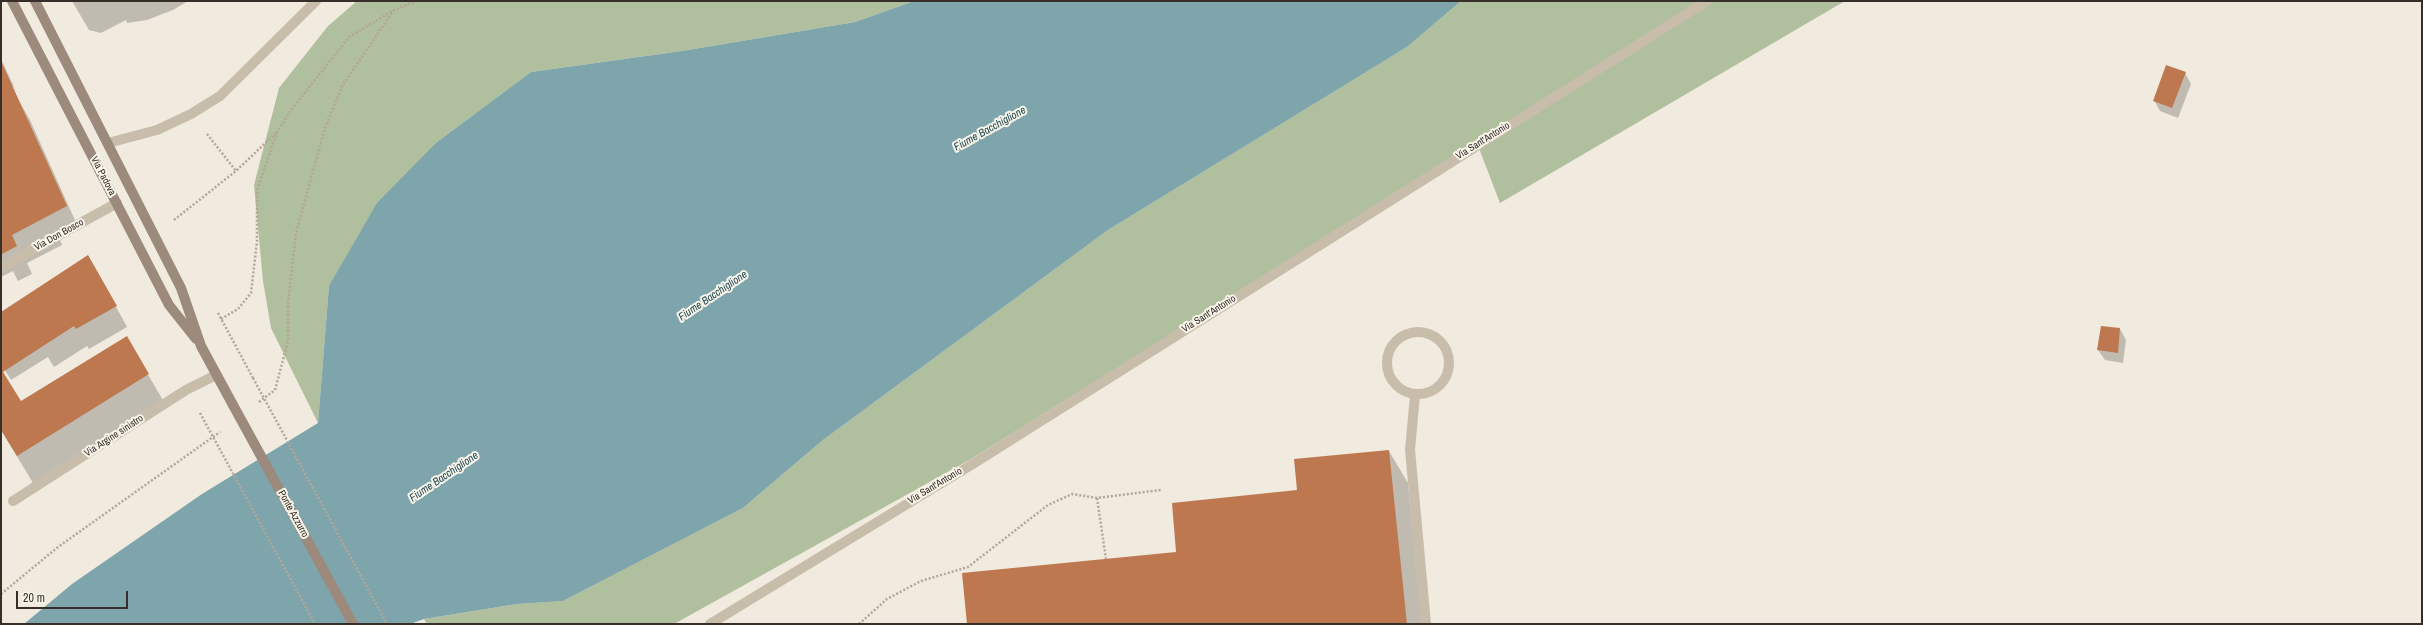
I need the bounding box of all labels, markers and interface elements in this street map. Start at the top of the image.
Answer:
water label: Fiume Bacchiglione [952,104,1028,154]
street label: Via Sant'Antonio [1454,120,1512,162]
street label: Via Padova [88,154,118,198]
street label: Via Don Bosco [32,217,86,253]
water label: Fiume Bacchiglione [676,268,750,324]
street label: Via Sant'Antonio [1180,293,1238,335]
street label: Via Argine sinistro [82,413,146,459]
water label: Fiume Bacchiglione [407,449,481,505]
street label: Via Sant'Antonio [906,465,964,507]
street label: Ponte Azzurro [275,488,311,540]
scale bar [18,583,130,609]
text: 20 m [23,590,45,606]

